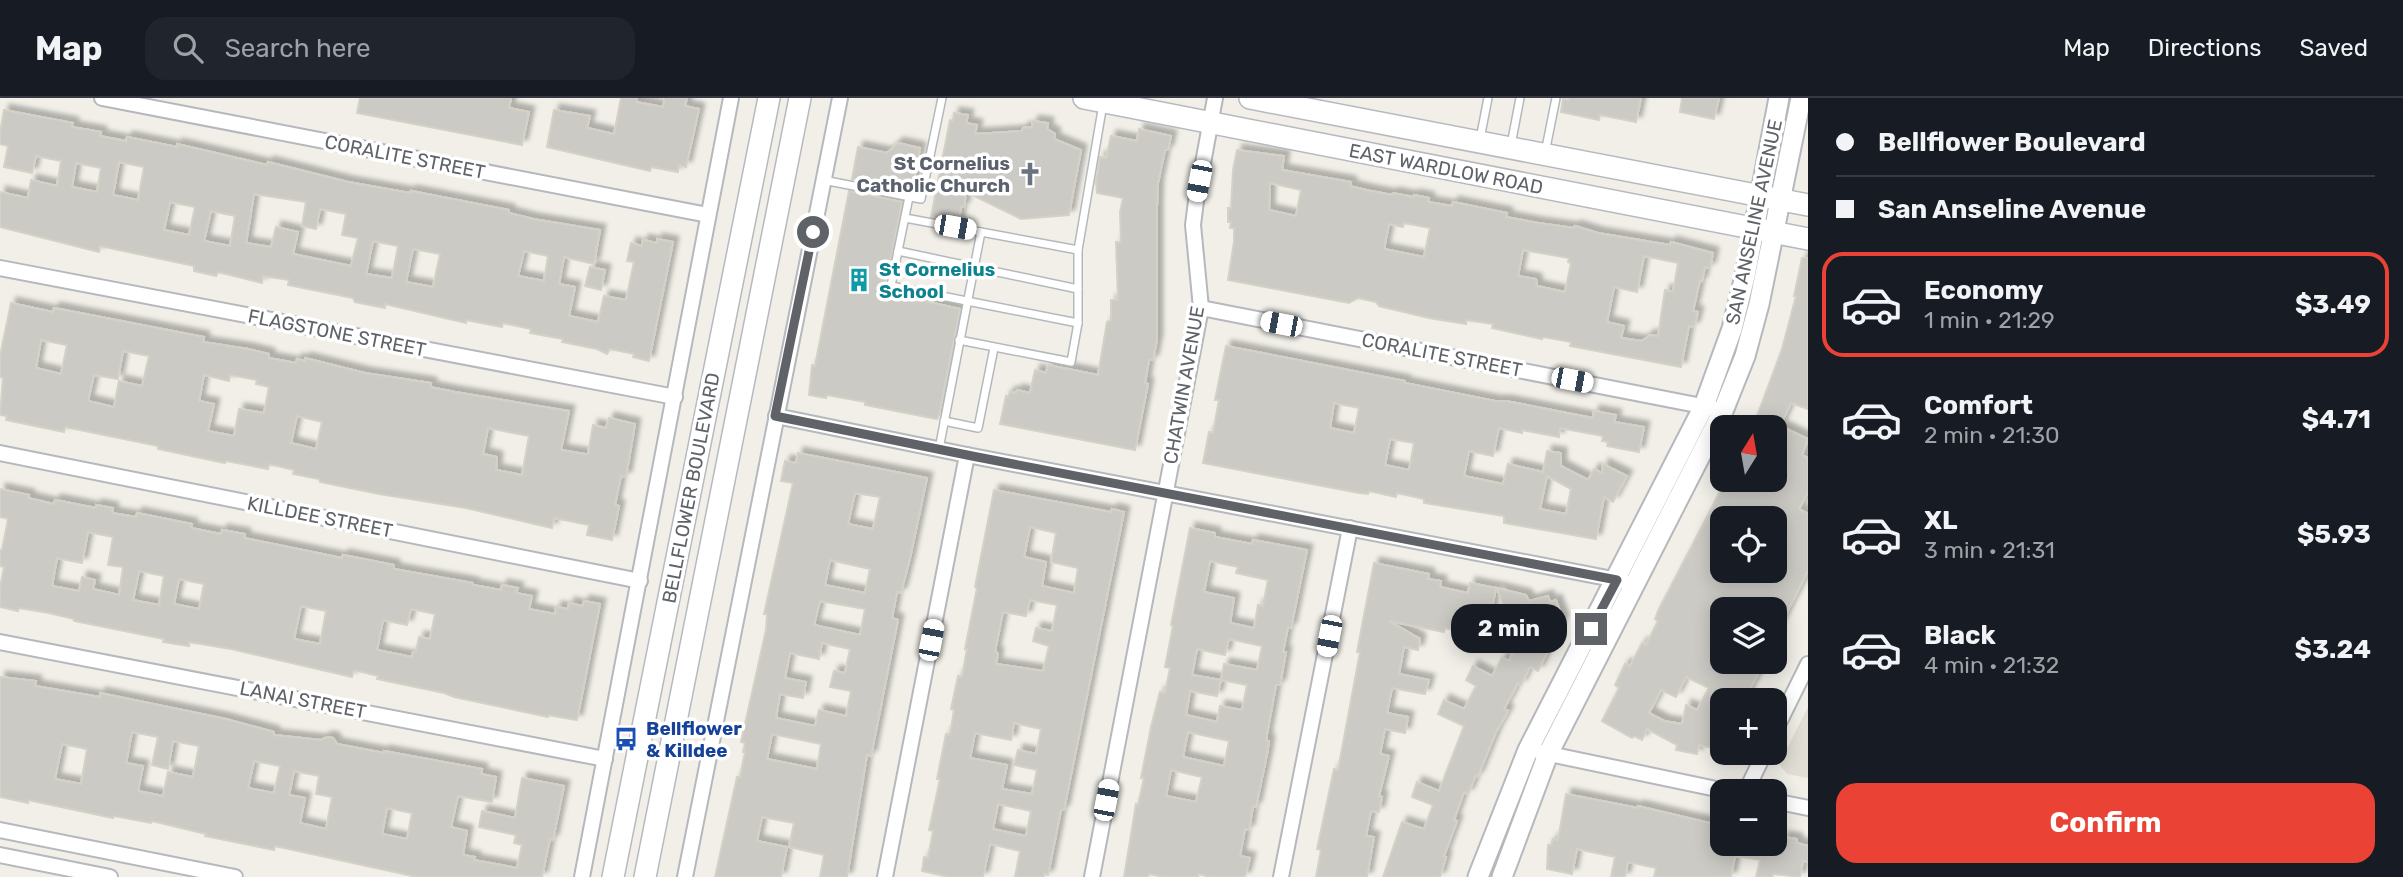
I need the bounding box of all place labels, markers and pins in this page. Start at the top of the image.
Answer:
place label: St Cornelius Catholic Church [857,152,1010,197]
church icon: St Cornelius Catholic Church [1016,160,1044,188]
place label: St Cornelius School [879,258,995,303]
building icon: St Cornelius School [845,266,873,294]
place label: Bellflower & Killdee [646,717,742,762]
bus stop icon: Bellflower & Killdee [612,725,640,753]

